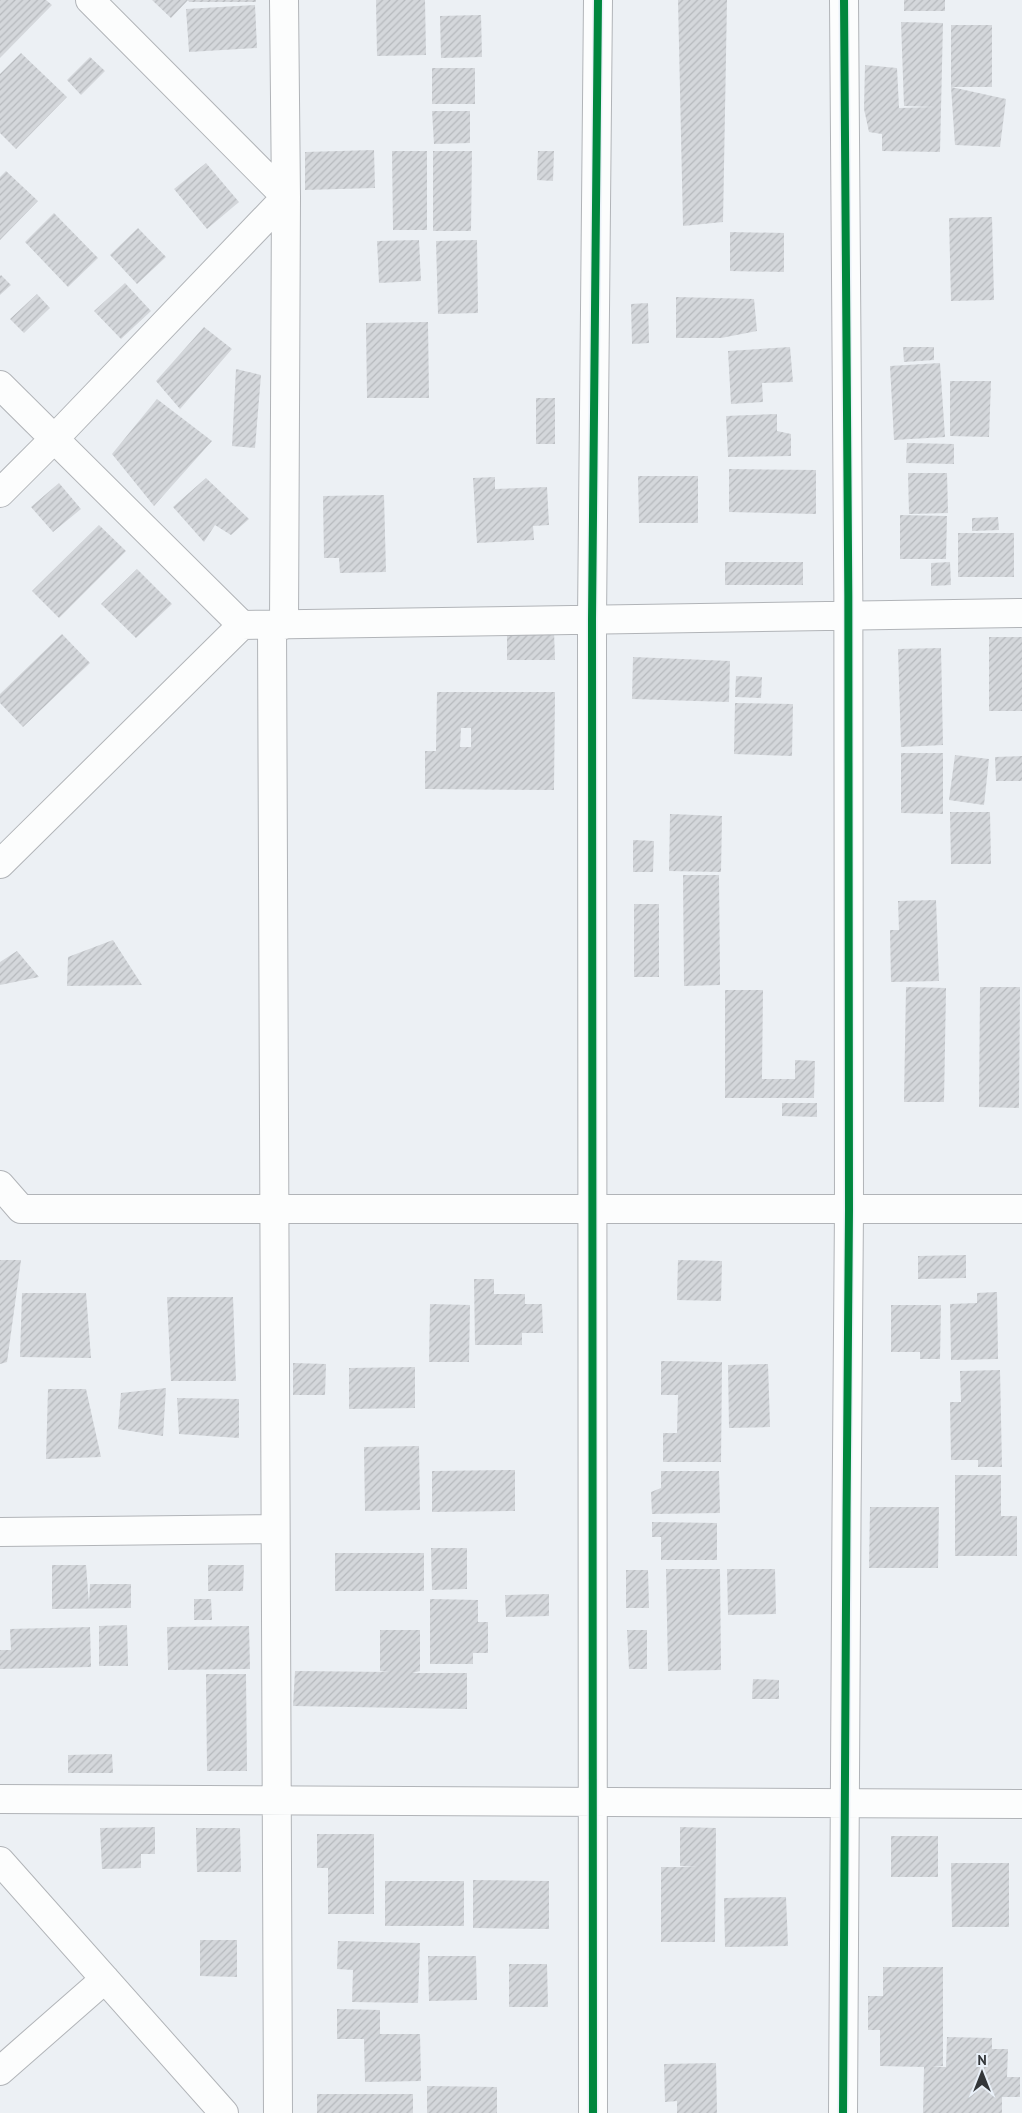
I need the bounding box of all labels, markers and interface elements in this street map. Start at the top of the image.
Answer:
north arrow [957,2048,1007,2098]
text: N [977,2051,987,2069]

